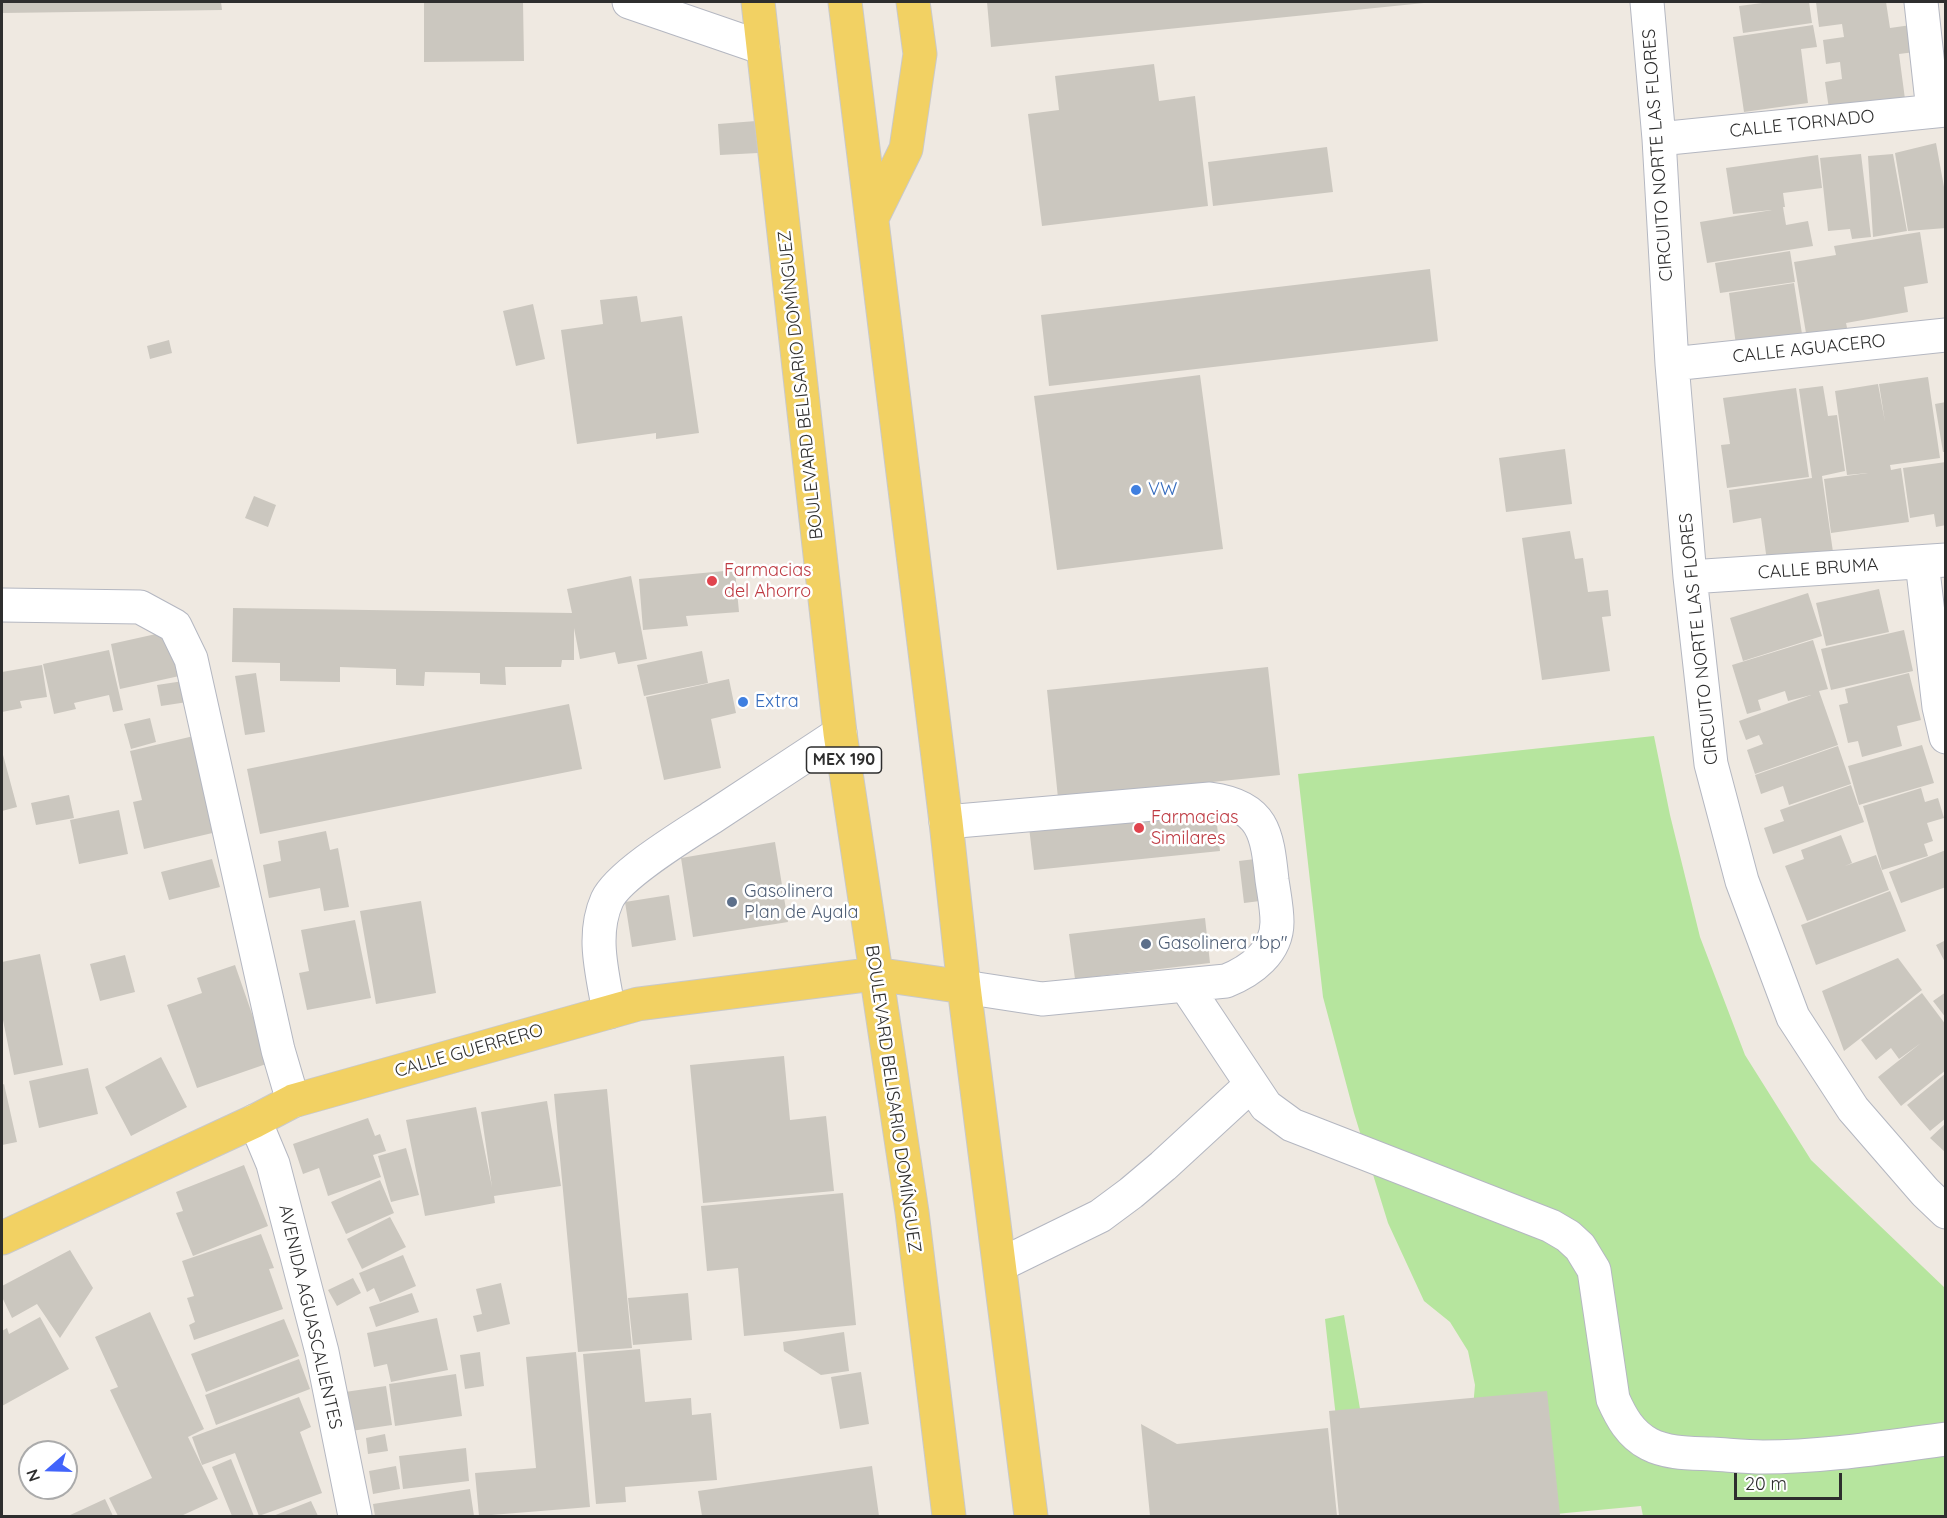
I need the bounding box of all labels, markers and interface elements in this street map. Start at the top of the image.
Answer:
street label: CIRCUITO NORTE LAS FLORES [1638,28,1678,282]
street label: CALLE TORNADO [1729,106,1875,142]
street label: BOULEVARD BELISARIO DOMÍNGUEZ [774,229,828,541]
street label: CALLE AGUACERO [1731,330,1887,368]
place label: VW [1148,479,1177,501]
marker: VW [1129,483,1143,497]
street label: CIRCUITO NORTE LAS FLORES [1675,512,1723,766]
street label: CALLE BRUMA [1757,554,1879,584]
place label: Farmacias del Ahorro [724,560,812,602]
marker: Farmacias del Ahorro [705,574,719,588]
place label: Extra [755,691,799,713]
marker: Extra [736,695,750,709]
road number: MEX 190 [806,747,882,773]
place label: Farmacias Similares [1151,807,1239,850]
marker: Farmacias Similares [1132,821,1146,835]
place label: Gasolinera Plan de Ayala [744,881,858,924]
marker: Gasolinera Plan de Ayala [725,895,739,909]
place label: Gasolinera "bp" [1158,933,1288,955]
marker: Gasolinera "bp" [1139,937,1153,951]
street label: BOULEVARD BELISARIO DOMÍNGUEZ [861,944,925,1254]
street label: CALLE GUERRERO [392,1019,546,1083]
street label: AVENIDA AGUASCALIENTES [274,1203,346,1431]
north arrow [18,1440,78,1500]
scale bar [1737,1461,1845,1499]
text: N [22,1467,44,1484]
text: 20 m [1745,1472,1787,1495]

